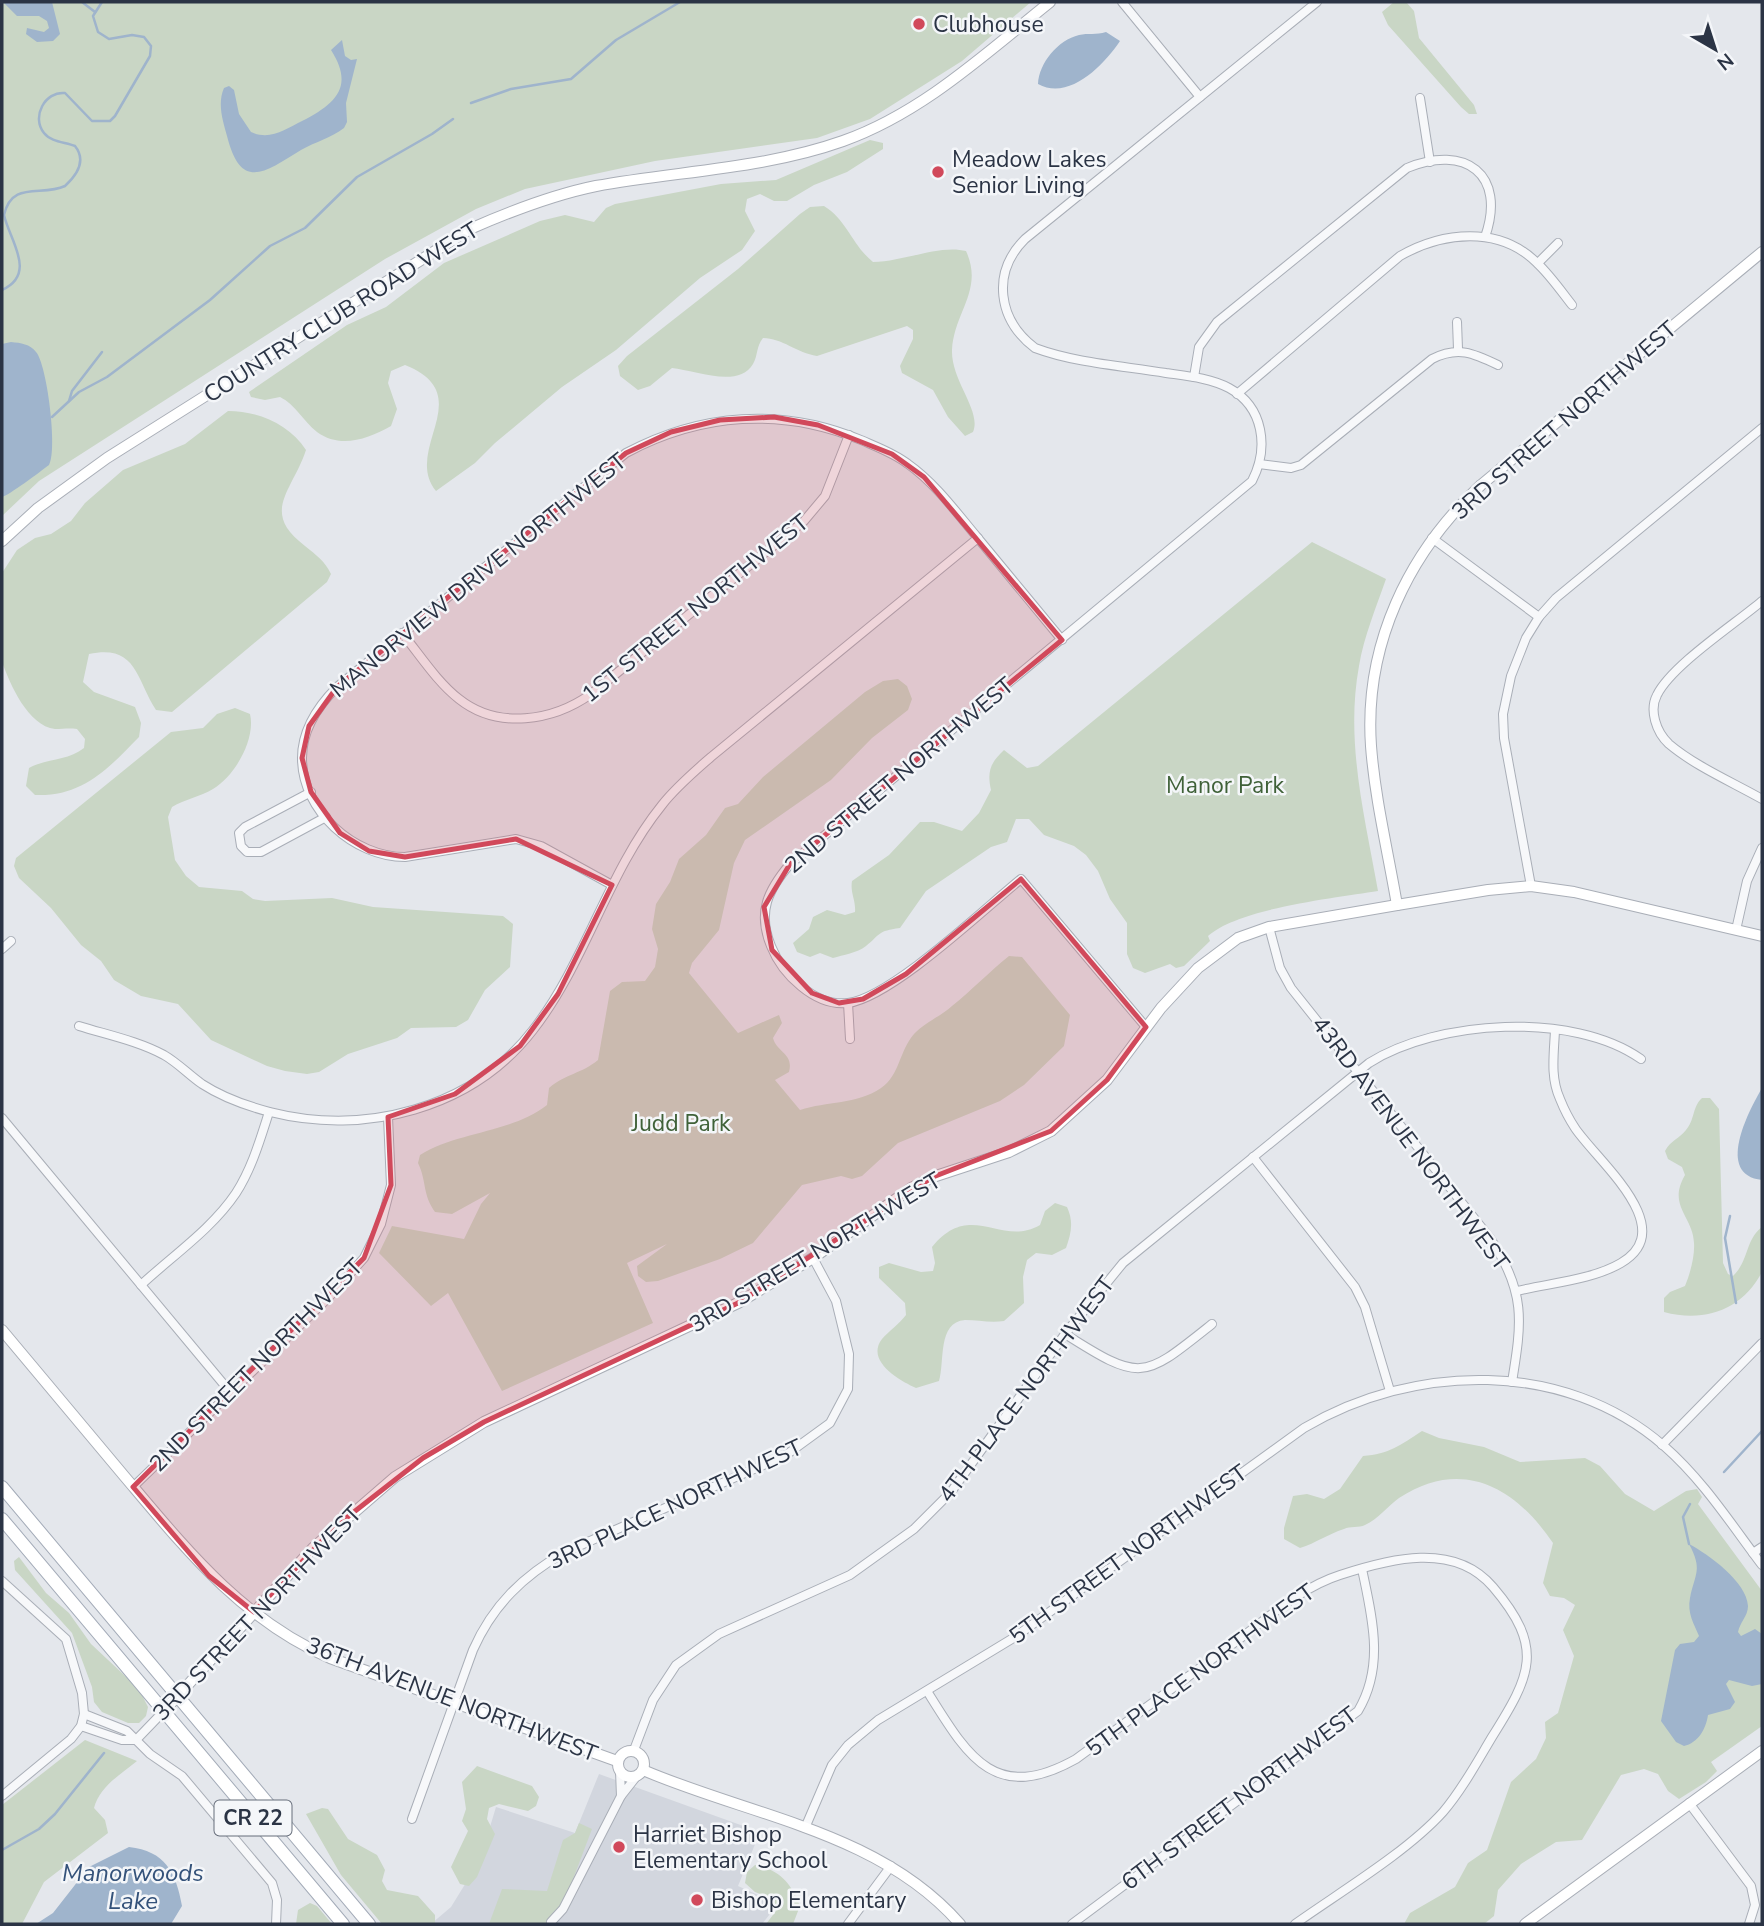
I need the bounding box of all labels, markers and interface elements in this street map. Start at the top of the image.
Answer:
place label: Clubhouse [933,9,1044,40]
north arrow [1680,14,1750,84]
marker: Clubhouse [911,16,927,32]
text: N [1711,47,1739,76]
place label: Meadow Lakes Senior Living [952,144,1107,201]
marker: Meadow Lakes Senior Living [930,164,946,180]
street label: COUNTRY CLUB ROAD WEST [198,215,485,410]
street label: 3RD STREET NORTHWEST [1445,314,1684,527]
street label: MANORVIEW DRIVE NORTHWEST [324,446,633,705]
street label: 1ST STREET NORTHWEST [575,507,815,710]
street label: 2ND STREET NORTHWEST [778,670,1021,881]
park label: Manor Park [1166,770,1284,801]
street label: 43RD AVENUE NORTHWEST [1305,1010,1517,1277]
park label: Judd Park [630,1108,731,1139]
street label: 3RD STREET NORTHWEST [684,1165,947,1340]
street label: 2ND STREET NORTHWEST [143,1252,370,1479]
street label: 4TH PLACE NORTHWEST [931,1270,1122,1509]
street label: 3RD PLACE NORTHWEST [543,1432,807,1577]
street label: 5TH STREET NORTHWEST [1003,1457,1254,1651]
street label: 3RD STREET NORTHWEST [146,1499,369,1728]
street label: 5TH PLACE NORTHWEST [1080,1577,1321,1764]
street label: 36TH AVENUE NORTHWEST [302,1629,602,1770]
street label: 6TH STREET NORTHWEST [1115,1699,1364,1897]
road number: CR 22 [215,1800,292,1836]
place label: Harriet Bishop Elementary School [633,1819,828,1876]
marker: Harriet Bishop Elementary School [611,1839,627,1855]
water label: Manorwoods Lake [62,1857,204,1917]
place label: Bishop Elementary [711,1885,907,1916]
marker: Bishop Elementary [689,1892,705,1908]

